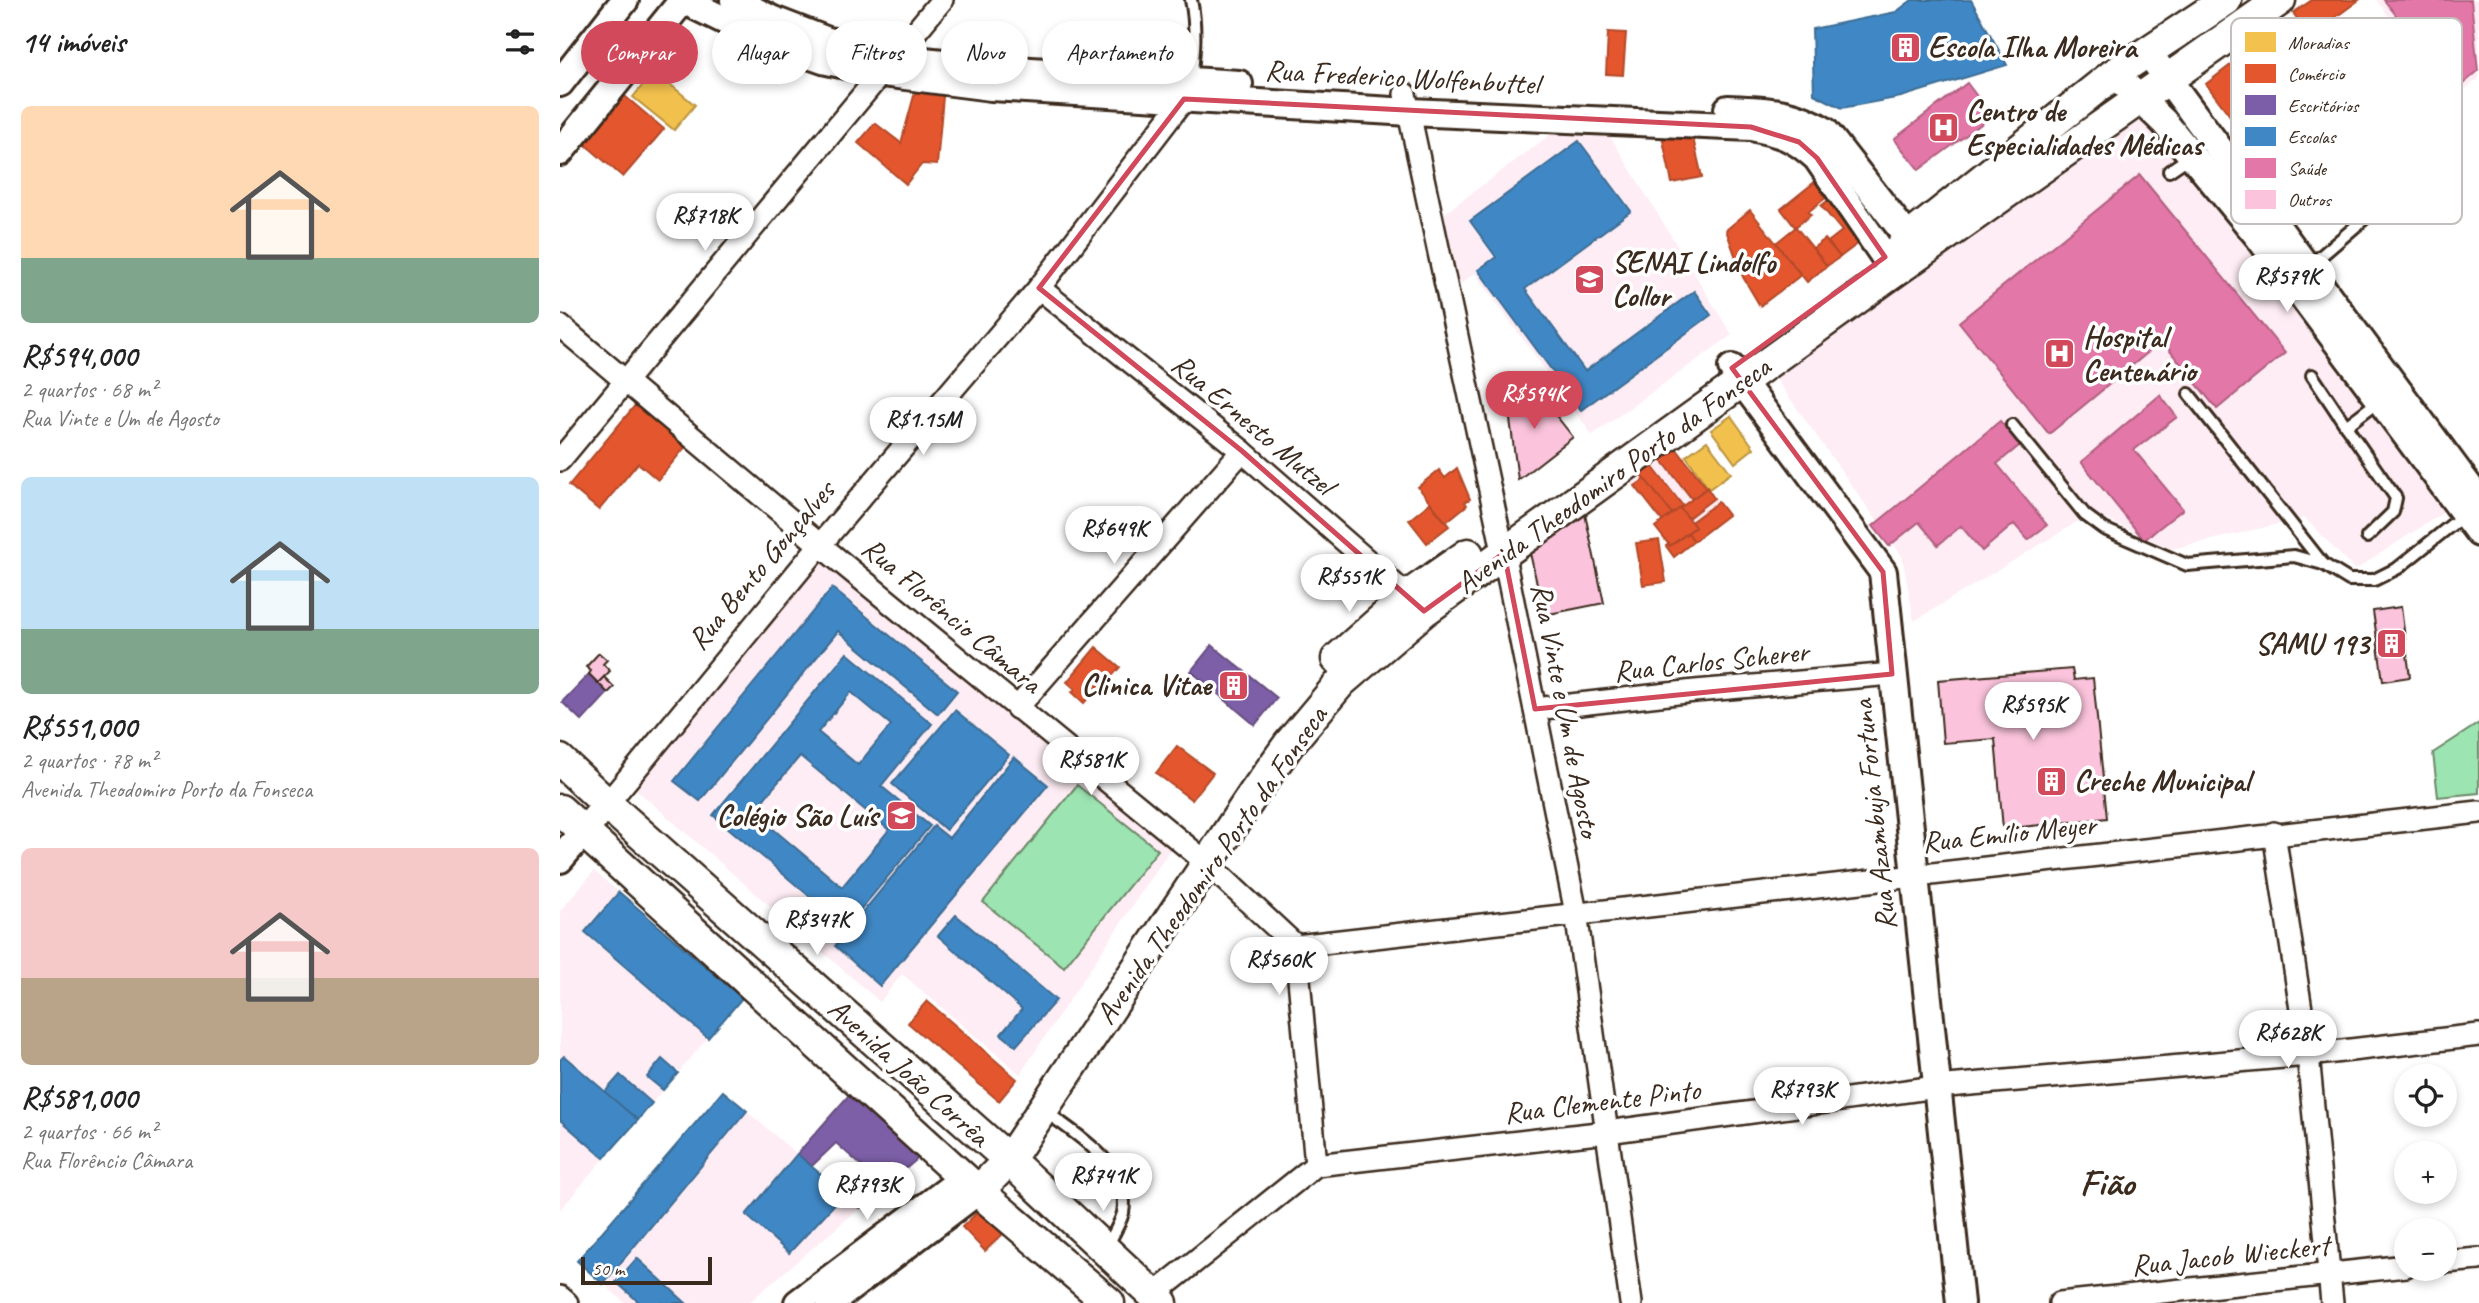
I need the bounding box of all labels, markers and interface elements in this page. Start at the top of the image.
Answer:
legend [2231,18,2462,224]
chip: Comprar [581,21,698,84]
chip: Alugar [712,21,812,84]
chip: Filtros [826,21,927,84]
chip: Novo [941,21,1028,84]
chip: Apartamento [1042,21,1197,84]
text: 14 imóveis [21,23,125,61]
icon: filters [501,23,539,61]
place label: Escola Ilha Moreira [1928,28,2139,66]
building icon: Escola Ilha Moreira [1888,30,1922,64]
text: Moradias [2288,31,2350,55]
street label: Rua Frederico Wolfenbuttel [1264,51,1545,103]
text: Comércio [2288,62,2347,86]
place label: Centro de Especialidades Médicas [1966,92,2206,164]
text: Escritórios [2288,94,2360,118]
hospital icon: Centro de Especialidades Médicas [1926,111,1960,145]
text: Escolas [2288,125,2338,149]
icon: home [217,152,343,278]
text: Saúde [2288,157,2328,181]
text: Outros [2288,188,2332,212]
pin: R$718K [648,194,762,253]
text: R$718K [672,201,738,230]
place label: SENAI Lindolfo Collor [1612,243,1777,315]
pin: R$579K [2230,254,2344,314]
school or university icon: SENAI Lindolfo Collor [1572,262,1606,296]
text: R$579K [2255,262,2319,291]
place label: Hospital Centenário [2083,318,2199,390]
text: R$594,000 [21,337,137,375]
hospital icon: Hospital Centenário [2043,337,2077,371]
street label: Rua Ernesto Mutzel [1164,345,1346,506]
street label: Avenida Theodomiro Porto da Fonseca [1448,347,1779,602]
pin: R$594K [1477,372,1591,431]
text: 2 quartos · 68 m² [21,375,157,404]
text: R$594K [1502,379,1566,408]
pin: R$1.15M [858,398,988,457]
text: Rua Vinte e Um de Agosto [21,404,219,433]
text: R$1.15M [886,405,960,434]
street label: Rua Bento Gonçalves [679,470,845,658]
pin: R$649K [1057,506,1171,566]
text: R$649K [1081,514,1147,543]
icon: home [217,523,343,649]
street label: Rua Florêncio Câmara [854,529,1051,703]
pin: R$551K [1292,554,1406,614]
text: R$551K [1317,562,1381,591]
street label: Rua Vinte e Um de Agosto [1523,580,1610,843]
place label: SAMU 193 [2255,625,2371,663]
building icon: SAMU 193 [2375,627,2409,661]
street label: Rua Carlos Scherer [1612,632,1813,690]
place label: Clinica Vitae [1082,666,1213,704]
building icon: Clinica Vitae [1217,668,1251,702]
pin: R$595K [1976,682,2090,742]
text: R$595K [2001,690,2065,719]
street label: Rua Azambuja Fortuna [1843,696,1905,932]
street label: Avenida Theodomiro Porto da Fonseca [1087,697,1337,1031]
text: R$551,000 [21,708,137,746]
pin: R$581K [1034,738,1148,797]
text: R$581K [1058,745,1124,774]
text: 2 quartos · 78 m² [21,746,157,775]
place label: Creche Municipal [2074,762,2255,800]
building icon: Creche Municipal [2034,764,2068,798]
text: Avenida Theodomiro Porto da Fonseca [21,775,312,804]
place label: Colégio São Luís [716,797,881,835]
school or university icon: Colégio São Luís [884,799,918,833]
street label: Rua Emílio Meyer [1920,805,2100,861]
icon: home [217,894,343,1020]
pin: R$347K [760,898,874,957]
text: R$347K [784,905,850,934]
pin: R$560K [1222,937,1336,997]
text: R$560K [1246,945,1312,974]
street label: Avenida João Corrêa [820,989,999,1156]
pin: R$628K [2231,1010,2345,1070]
text: R$628K [2255,1018,2321,1047]
map controls [2394,1064,2457,1281]
button: locate [2394,1064,2457,1127]
pin: R$793K [1745,1068,1859,1127]
street label: Rua Clemente Pinto [1502,1070,1703,1132]
text: R$793K [1769,1075,1835,1104]
text: R$581,000 [21,1079,137,1117]
text: 2 quartos · 66 m² [21,1117,157,1146]
button: + [2394,1141,2457,1204]
text: Rua Florêncio Câmara [21,1146,192,1175]
pin: R$741K [1046,1154,1160,1213]
district label: Fião [2080,1159,2137,1206]
text: R$741K [1070,1161,1136,1190]
pin: R$793K [810,1162,924,1222]
text: R$793K [834,1170,900,1199]
button: − [2394,1218,2457,1281]
street label: Rua Jacob Wieckert [2129,1225,2335,1284]
scale bar [581,1254,712,1286]
text: 50 m [592,1257,624,1281]

